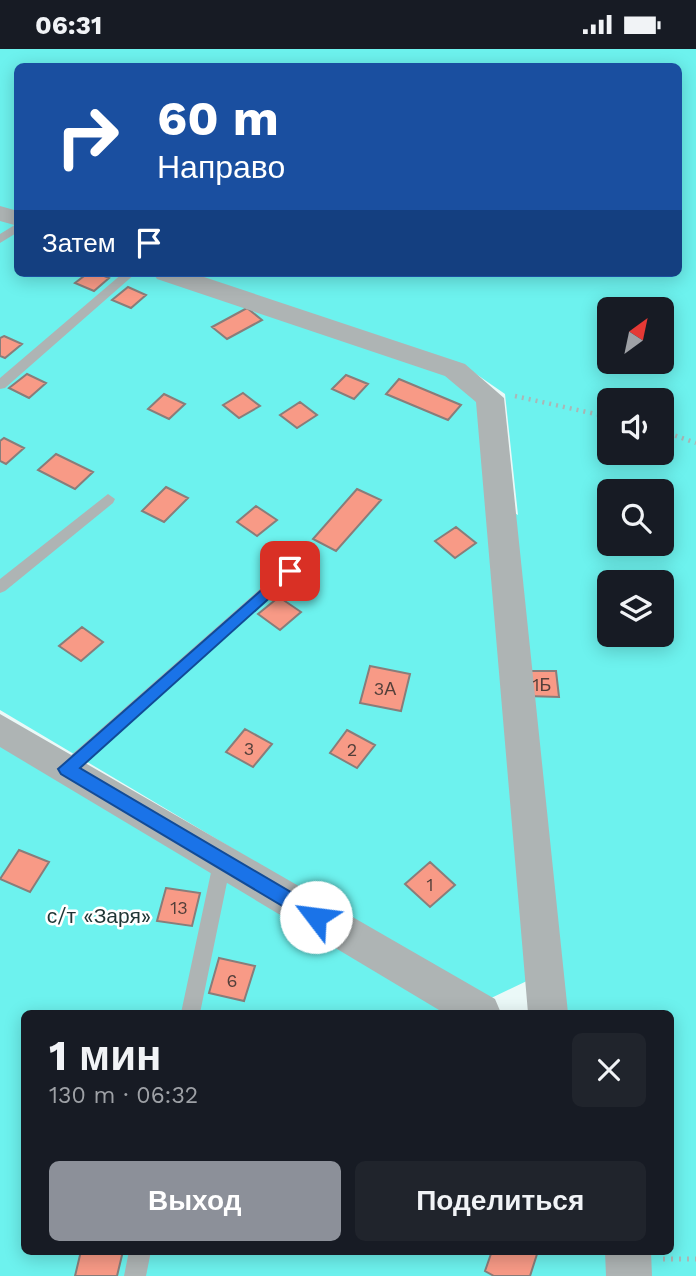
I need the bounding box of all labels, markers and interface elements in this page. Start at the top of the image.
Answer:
text: 06:31 [35,10,102,40]
text: 60 m [157,89,279,147]
icon: right [42,91,133,182]
text: Направо [157,148,285,186]
icon: arrive [130,224,168,262]
text: Затем [42,228,116,258]
north arrow [597,297,674,375]
map controls [597,297,674,647]
button: sound [597,388,674,465]
button: search [597,479,674,556]
pin [260,541,320,601]
icon: arrive [271,552,309,590]
button: layers [597,570,674,647]
house number: 1Б [533,674,551,695]
house number: 3А [374,678,396,699]
house number: 3 [244,738,254,759]
house number: 2 [347,739,357,760]
house number: 1 [426,874,434,895]
position arrow [279,880,353,954]
house number: 13 [170,897,188,918]
park label: с/т «Заря» [47,903,151,928]
house number: 6 [227,970,237,991]
text: 1 мин [49,1031,161,1080]
button: close [572,1033,646,1107]
text: 130 m · 06:32 [49,1082,198,1109]
button: Выход [49,1161,341,1241]
button: Поделиться [355,1161,646,1241]

